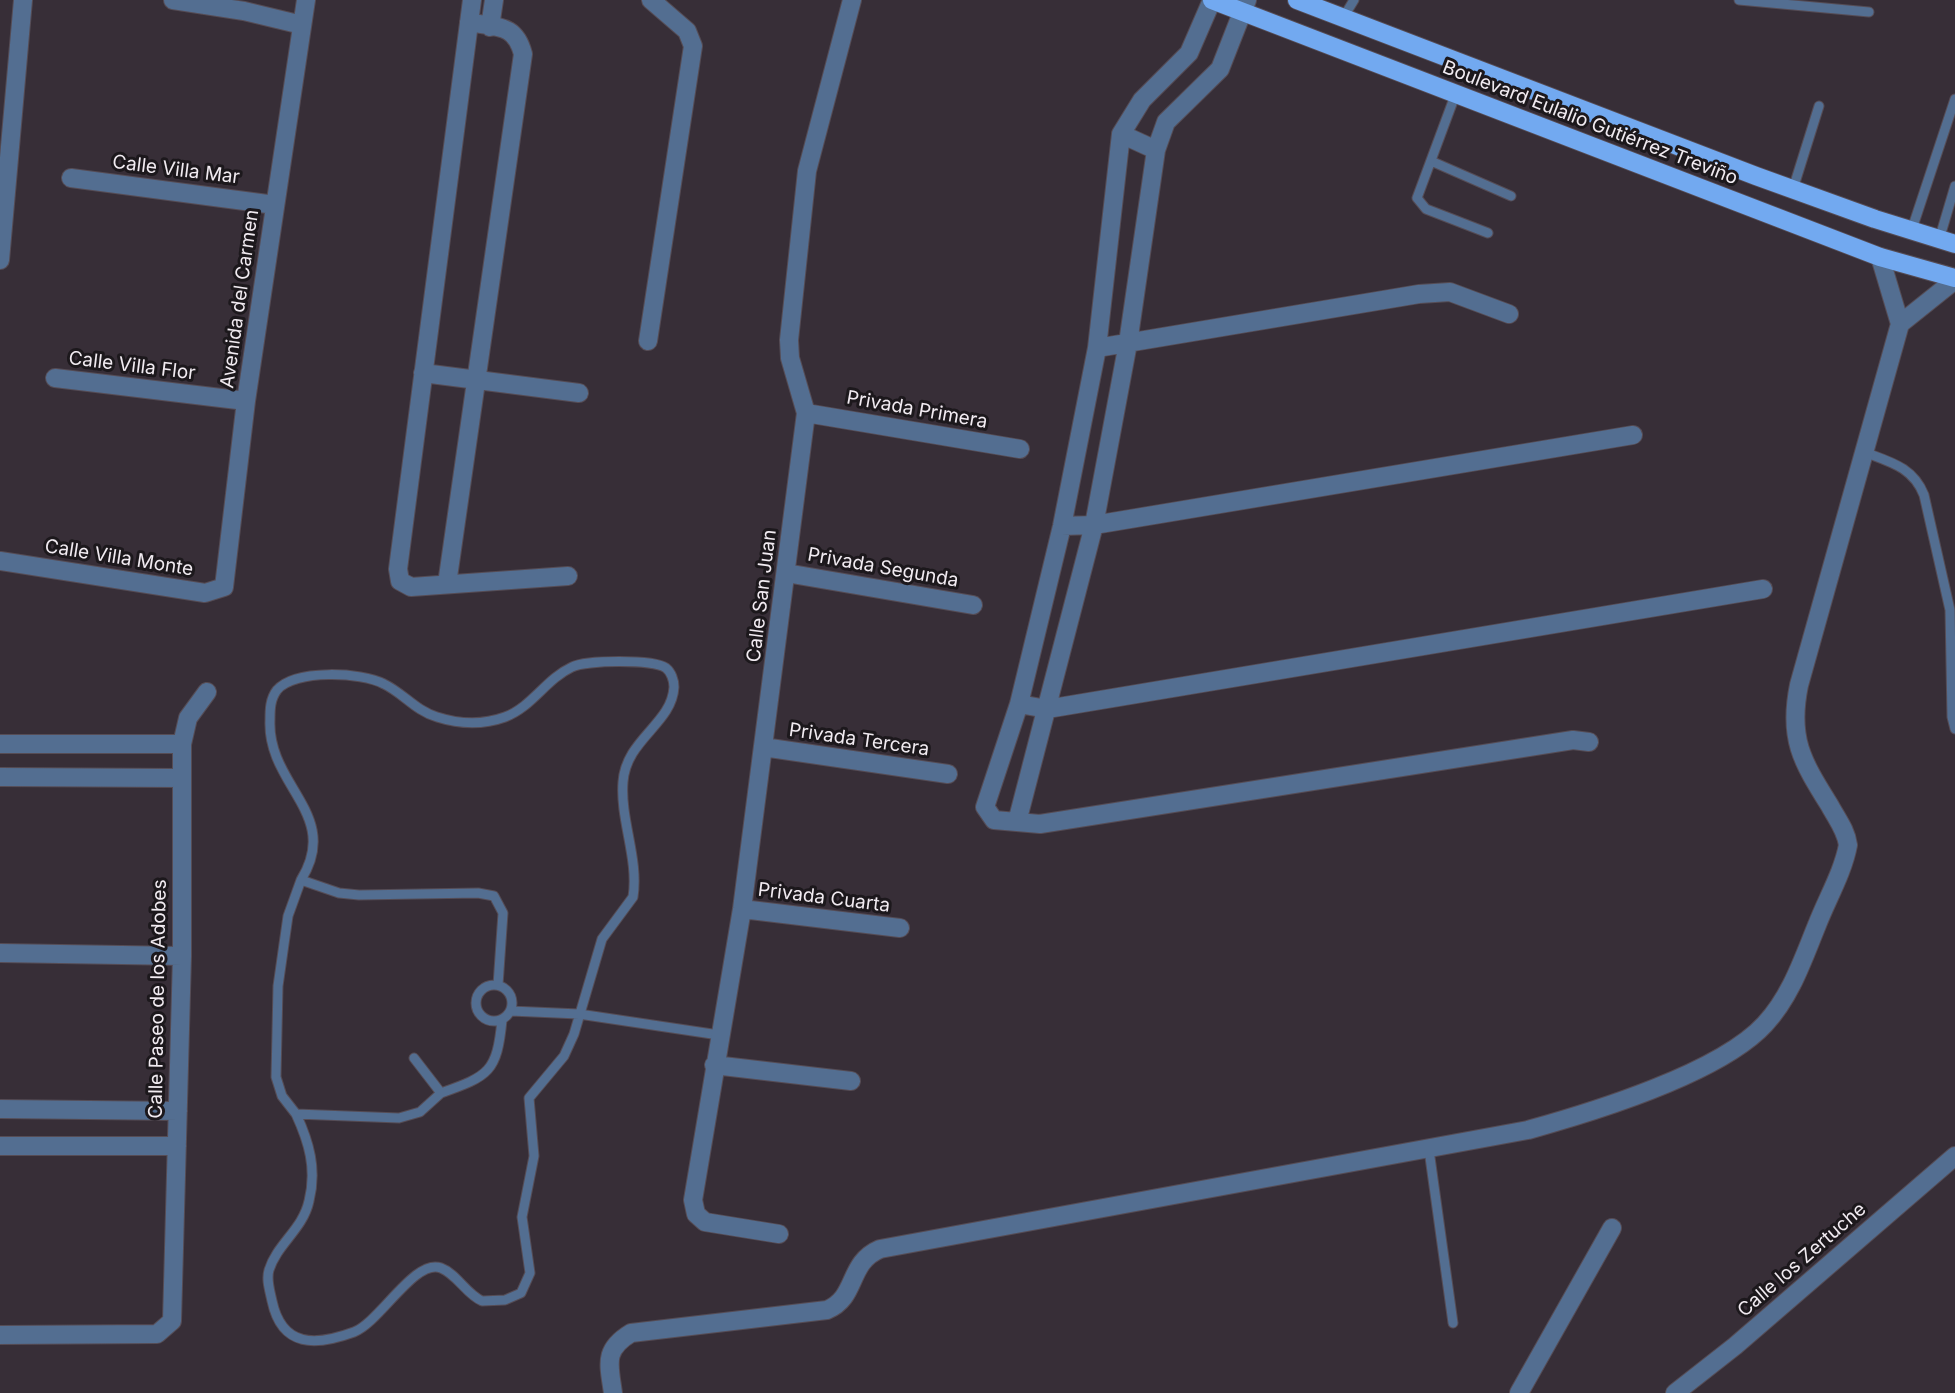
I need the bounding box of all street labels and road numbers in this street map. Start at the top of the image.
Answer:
street label: Boulevard Eulalio Gutiérrez Treviño [1439,56,1741,190]
street label: Calle Villa Mar [111,151,241,189]
street label: Avenida del Carmen [216,208,264,390]
street label: Calle Villa Flor [67,347,197,385]
street label: Privada Primera [845,386,989,434]
street label: Calle San Juan [743,528,781,664]
street label: Calle Villa Monte [43,535,195,581]
street label: Privada Segunda [806,544,960,592]
street label: Privada Tercera [787,719,931,761]
street label: Calle Paseo de los Adobes [145,879,171,1119]
street label: Privada Cuarta [756,879,892,917]
street label: Calle los Zertuche [1733,1198,1871,1322]

